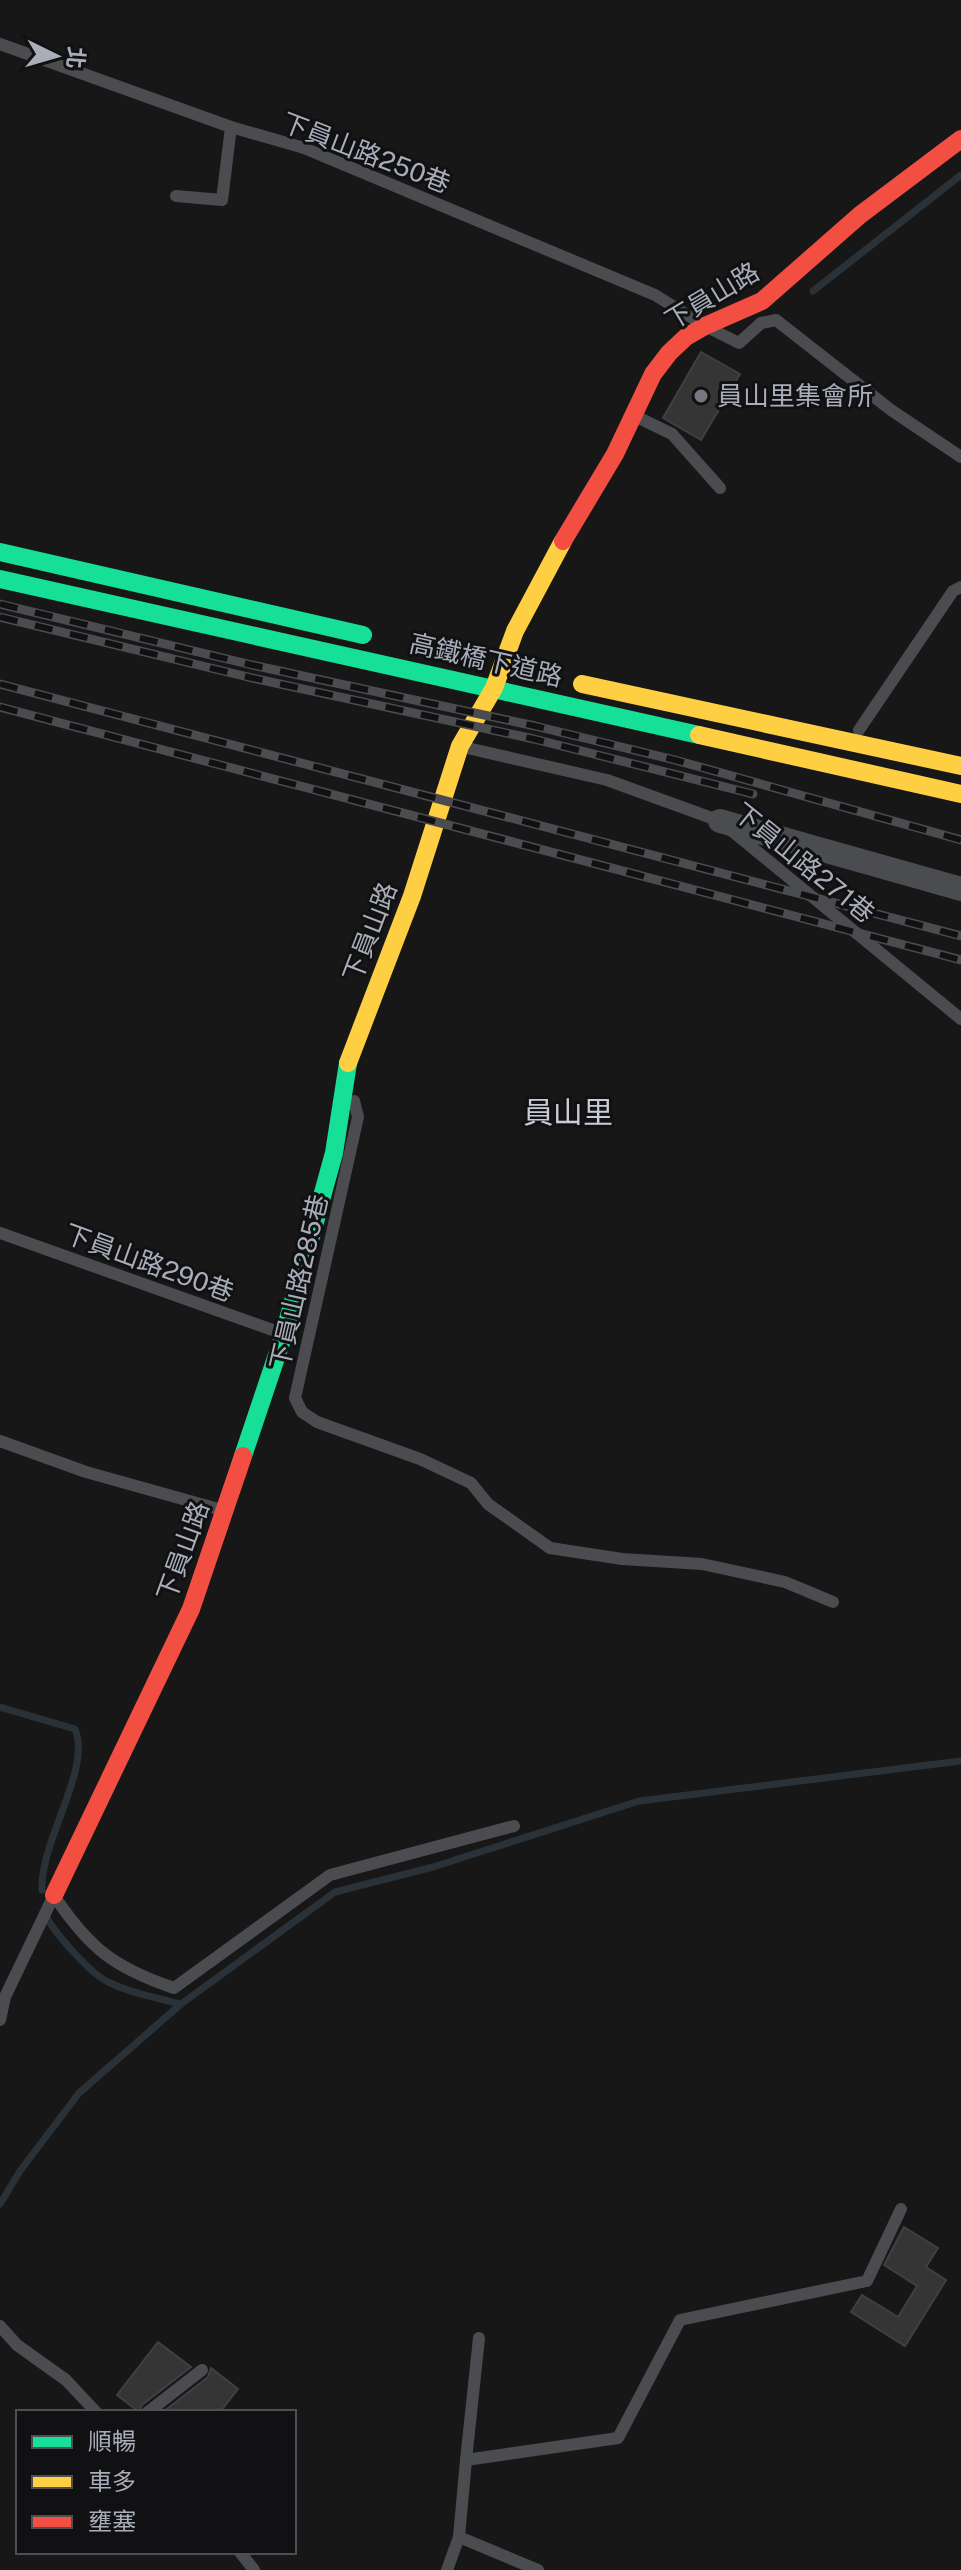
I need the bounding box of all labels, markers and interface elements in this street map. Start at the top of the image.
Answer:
north arrow [16,16,96,96]
text: 北 [62,46,90,70]
street label: 下員山路250巷 [278,106,455,199]
street label: 下員山路 [659,255,764,336]
place label: 員山里集會所 [717,380,873,411]
marker: 員山里集會所 [692,387,710,405]
street label: 高鐵橋下道路 [407,627,566,692]
street label: 下員山路271巷 [728,796,881,929]
street label: 下員山路 [336,878,403,986]
district label: 員山里 [523,1094,613,1130]
street label: 下員山路285巷 [263,1191,334,1373]
street label: 下員山路290巷 [60,1218,238,1307]
street label: 下員山路 [150,1497,215,1605]
legend [16,2410,296,2554]
text: 順暢 [88,2427,136,2455]
text: 車多 [88,2467,136,2495]
text: 壅塞 [88,2507,136,2535]

